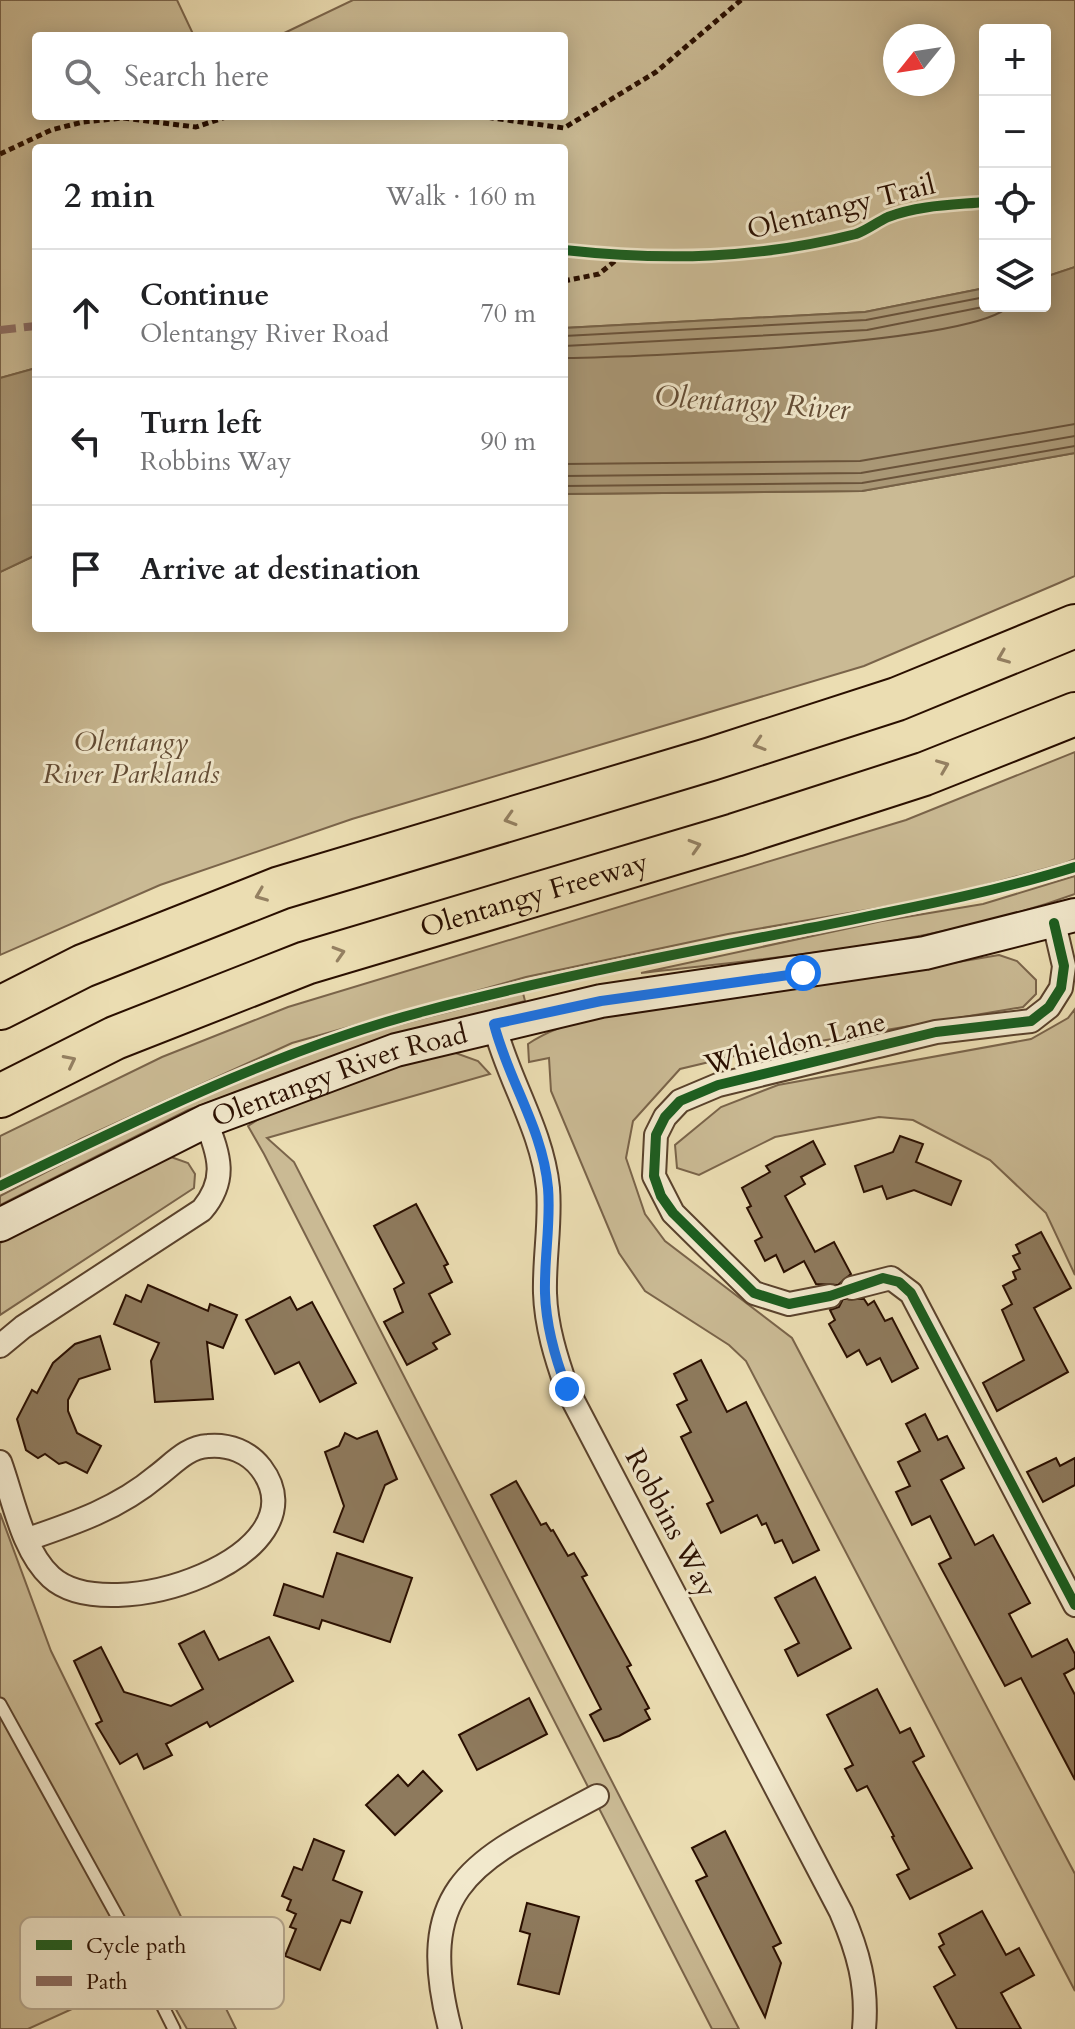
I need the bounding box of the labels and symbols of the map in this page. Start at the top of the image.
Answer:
north arrow [883,24,955,96]
street label: Olentangy Trail [743,165,939,249]
water label: Olentangy River [653,376,852,430]
one-way arrow [997,647,1011,664]
park label: Olentangy River Parklands [42,723,220,793]
one-way arrow [752,734,766,750]
one-way arrow [935,759,949,776]
one-way arrow [503,810,517,826]
one-way arrow [688,839,702,855]
street label: Olentangy Freeway [416,843,653,947]
one-way arrow [255,885,269,902]
one-way arrow [331,946,345,962]
route start [785,955,821,991]
street label: Whieldon Lane [700,1002,889,1084]
street label: Olentangy River Road [206,1015,471,1136]
one-way arrow [61,1056,76,1071]
route end [549,1371,585,1407]
street label: Robbins Way [616,1442,726,1604]
legend [20,1917,284,2009]
text: Cycle path [86,1931,186,1961]
text: Path [86,1967,128,1997]

